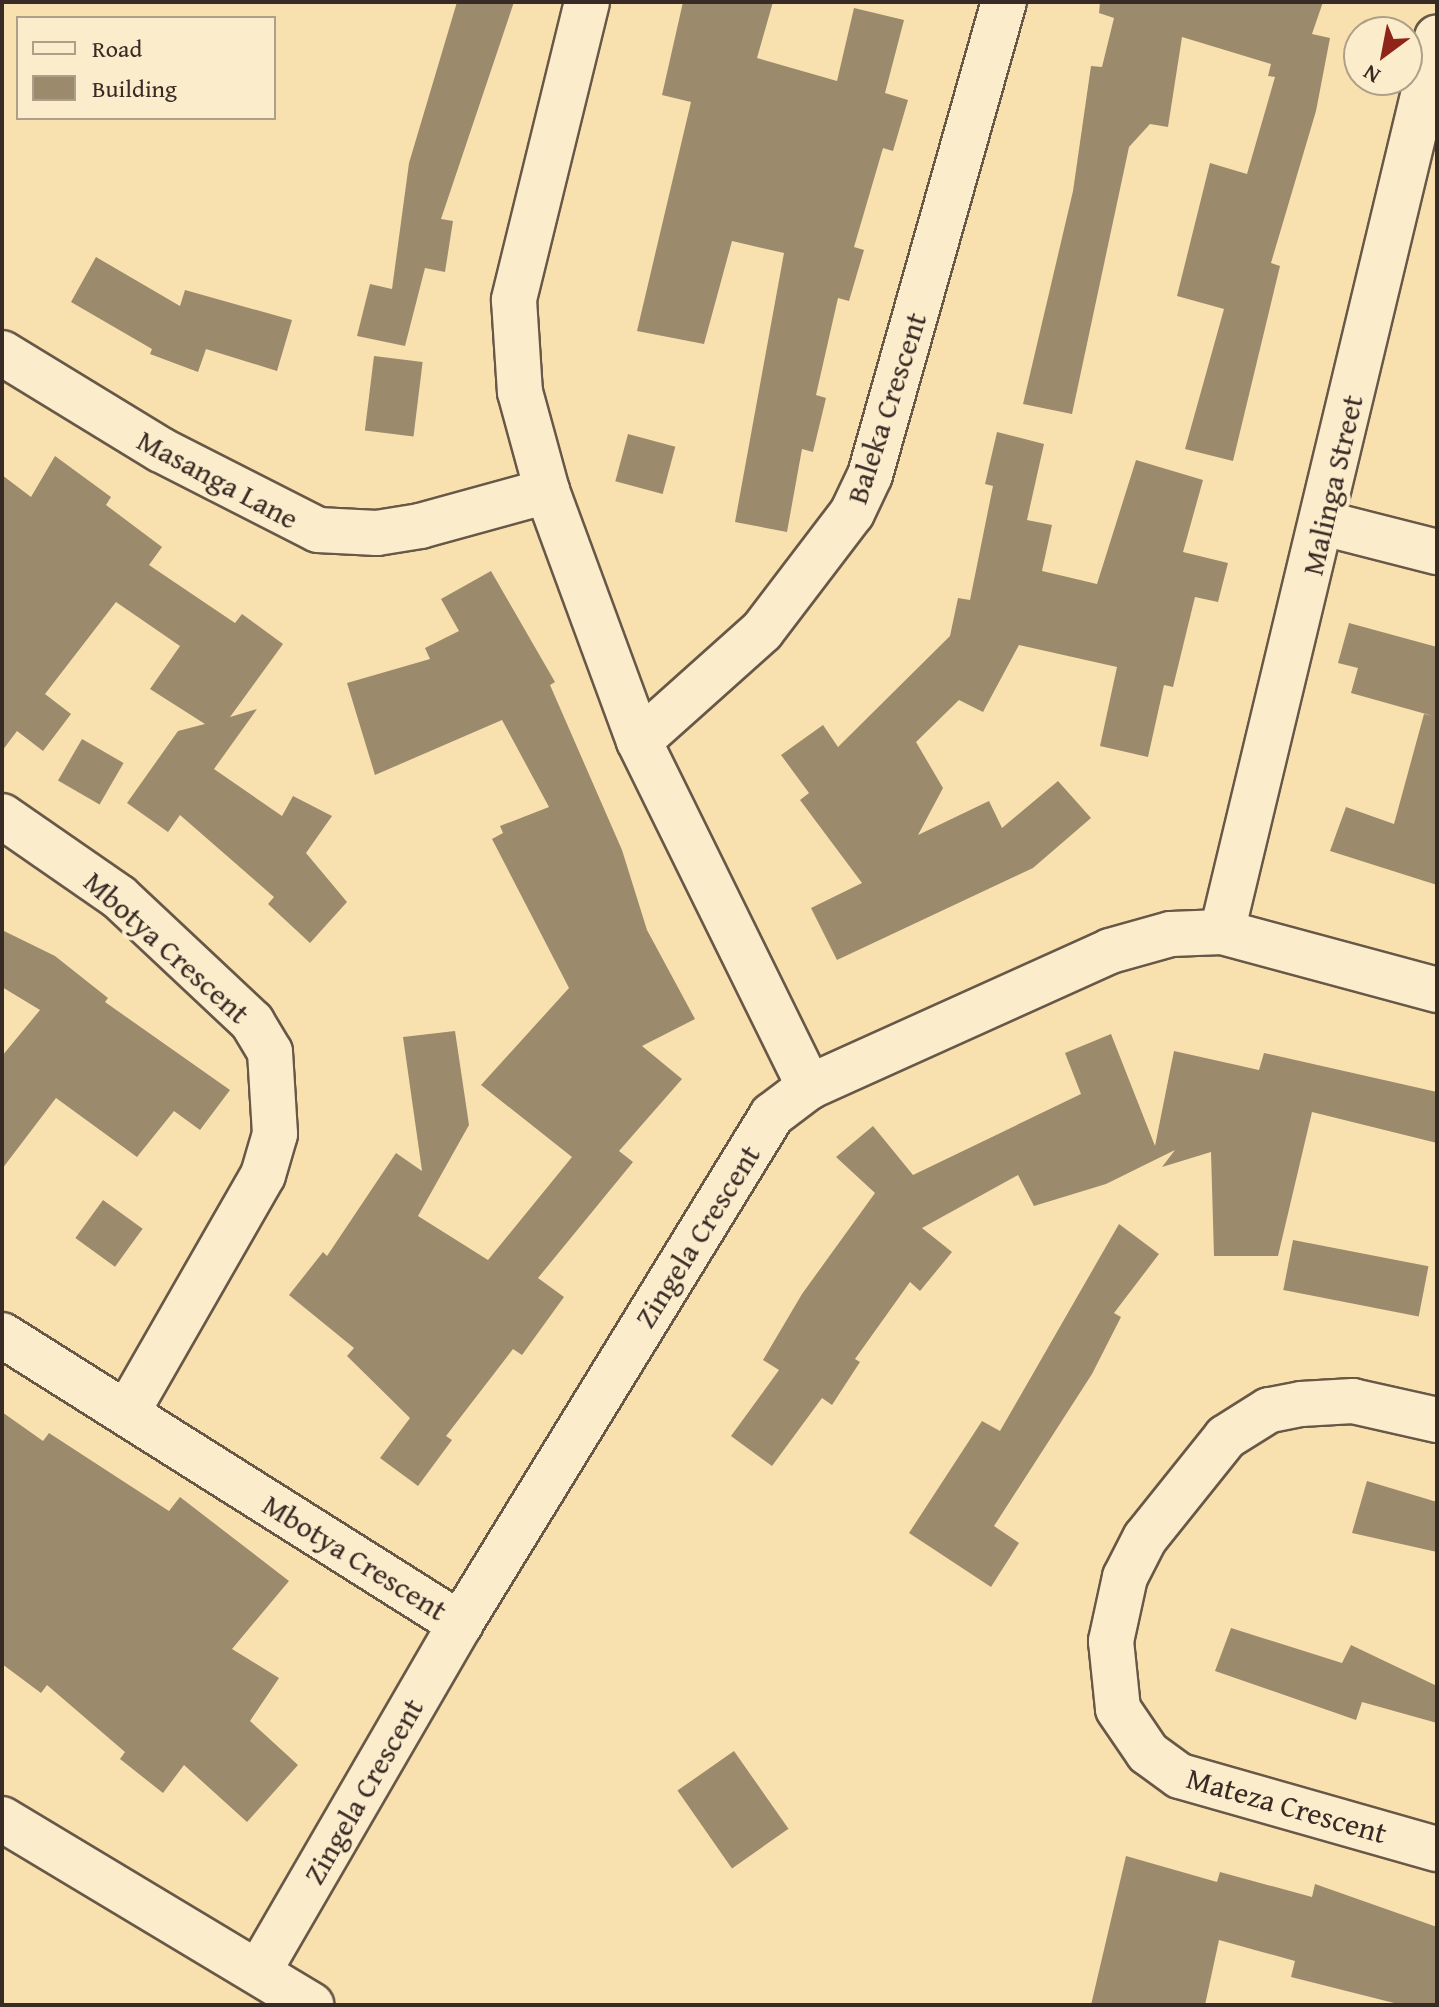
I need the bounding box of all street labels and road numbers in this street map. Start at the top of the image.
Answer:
street label: Baleka Crescent [838,308,934,508]
street label: Malinga Street [1294,391,1370,579]
street label: Masanga Lane [131,422,305,536]
street label: Mbotya Crescent [77,863,257,1031]
street label: Zingela Crescent [627,1138,767,1334]
street label: Mbotya Crescent [256,1486,454,1628]
street label: Zingela Crescent [295,1692,431,1890]
street label: Mateza Crescent [1183,1759,1391,1851]

